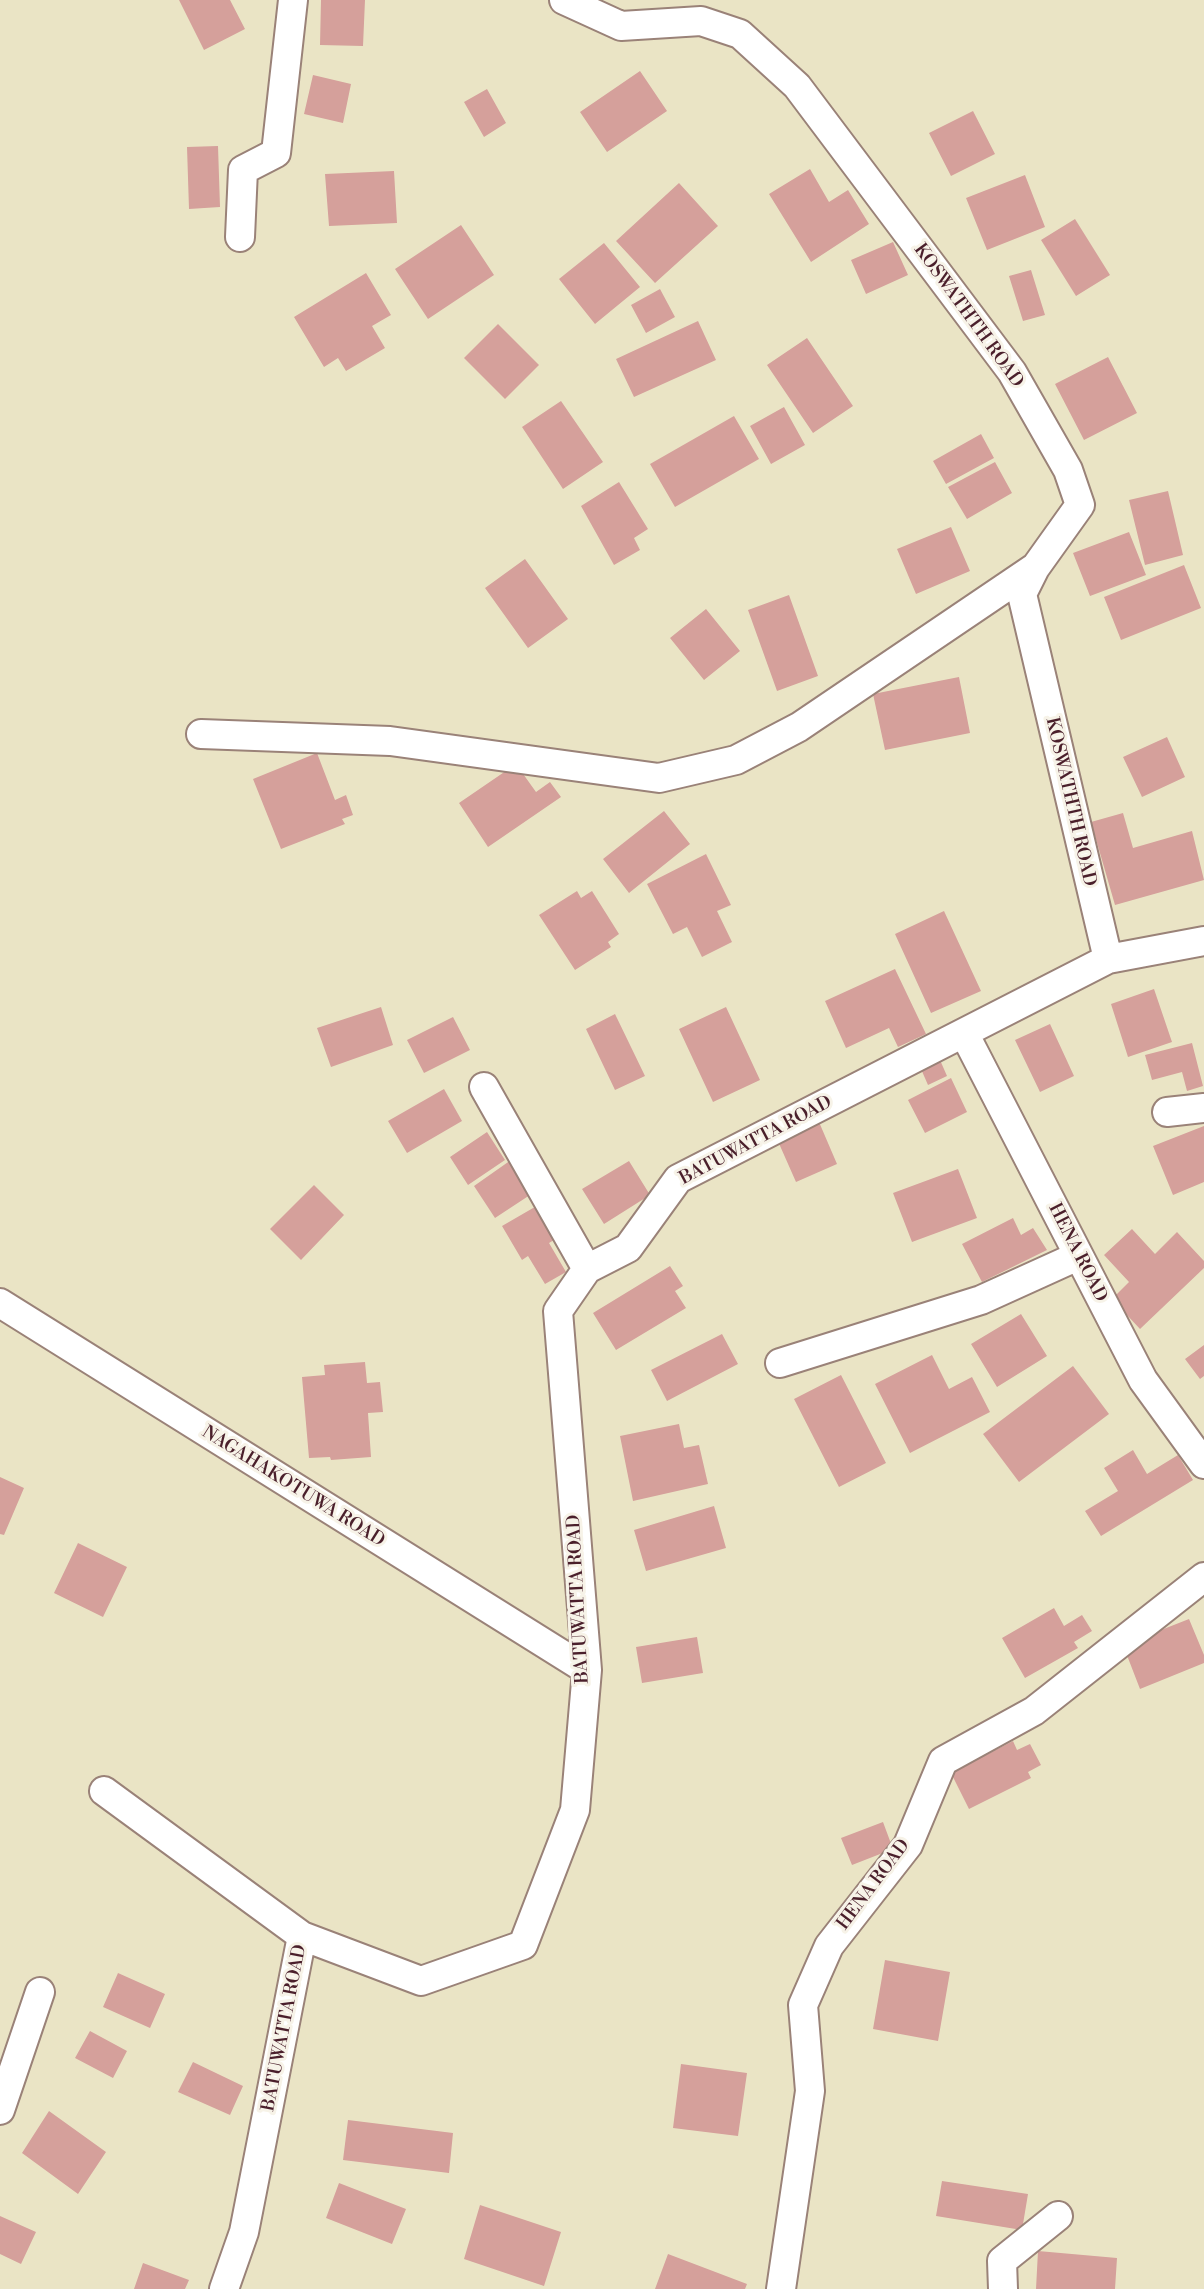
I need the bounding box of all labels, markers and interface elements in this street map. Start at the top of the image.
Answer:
street label: KOSWATHTH ROAD [909,240,1027,392]
street label: KOSWATHTH ROAD [1040,715,1100,889]
street label: BATUWATTA ROAD [676,1092,836,1190]
street label: HENA ROAD [1043,1200,1111,1306]
street label: NAGAHAKOTUWA ROAD [198,1422,388,1552]
street label: BATUWATTA ROAD [564,1514,594,1684]
street label: HENA ROAD [833,1835,915,1935]
street label: BATUWATTA ROAD [258,1943,312,2113]

